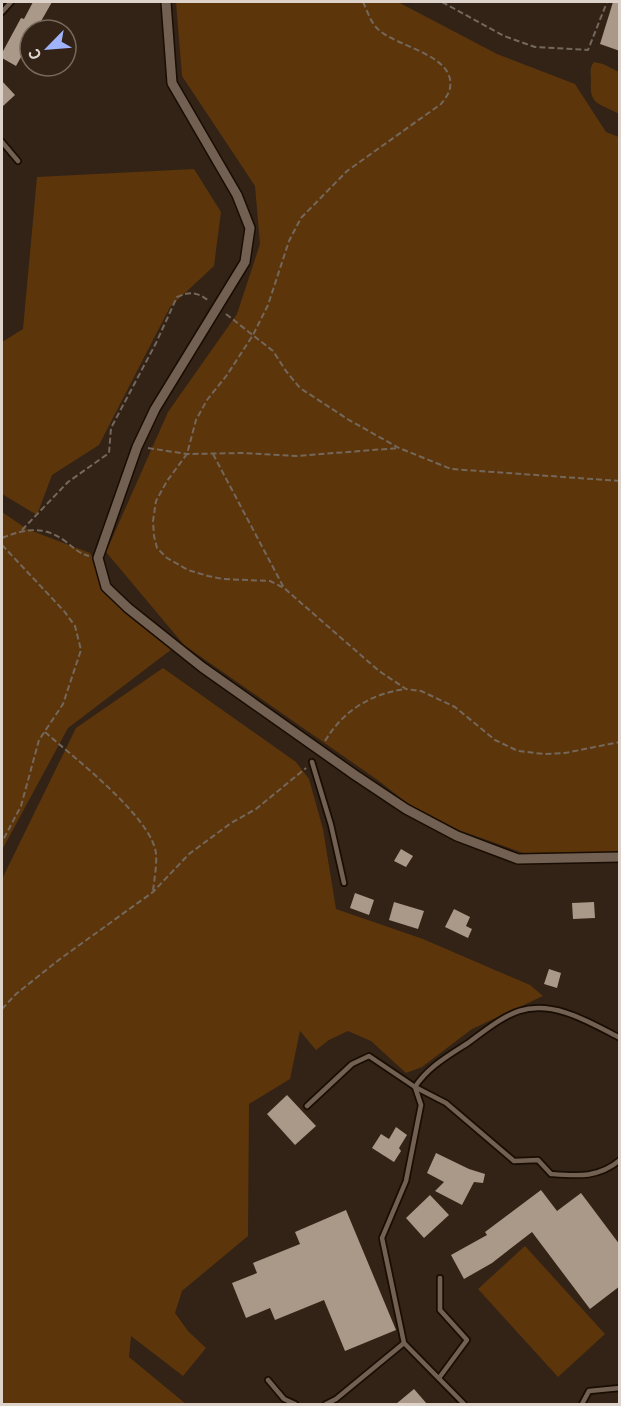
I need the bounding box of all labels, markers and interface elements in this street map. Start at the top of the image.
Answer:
north arrow [18,18,78,78]
text: С [25,45,47,62]

